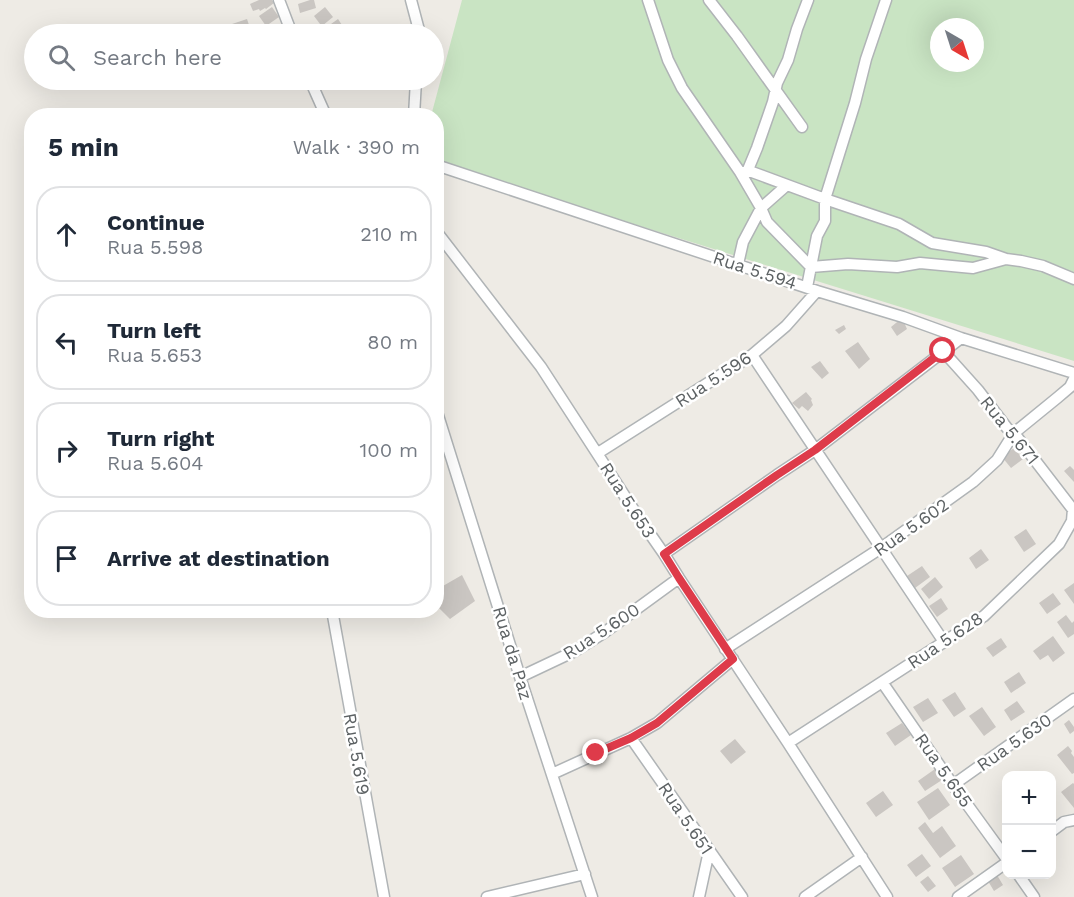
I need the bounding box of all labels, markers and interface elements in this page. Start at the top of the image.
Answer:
north arrow [930,18,984,72]
search box [24,24,444,90]
icon: search [45,41,78,74]
text: Search here [93,45,222,70]
text: 5 min [48,132,119,162]
text: Walk · 390 m [293,135,420,159]
text: Continue [107,210,205,235]
icon: ahead [50,218,83,251]
text: 210 m [360,222,418,246]
text: Rua 5.598 [107,235,203,259]
street label: Rua 5.594 [711,247,799,293]
text: Turn left [107,318,201,343]
icon: left [50,326,83,359]
text: 80 m [367,330,418,354]
route start [929,337,955,363]
text: Rua 5.653 [107,343,202,367]
street label: Rua 5.596 [671,347,755,411]
street label: Rua 5.671 [976,392,1044,468]
text: Turn right [107,426,214,451]
icon: right [50,434,83,467]
text: 100 m [359,438,418,462]
text: Rua 5.604 [107,451,204,475]
street label: Rua 5.653 [596,458,660,542]
street label: Rua 5.602 [870,494,952,560]
icon: arrive [50,542,83,575]
text: Arrive at destination [107,546,330,571]
street label: Rua 5.600 [559,598,643,664]
street label: Rua da Paz [489,604,537,702]
street label: Rua 5.628 [903,607,987,673]
street label: Rua 5.630 [973,709,1055,775]
street label: Rua 5.619 [339,711,375,797]
street label: Rua 5.655 [911,729,977,811]
route end [582,739,608,765]
map controls [1002,771,1056,879]
button: + [1002,771,1056,825]
street label: Rua 5.651 [654,778,718,858]
button: − [1002,825,1056,879]

